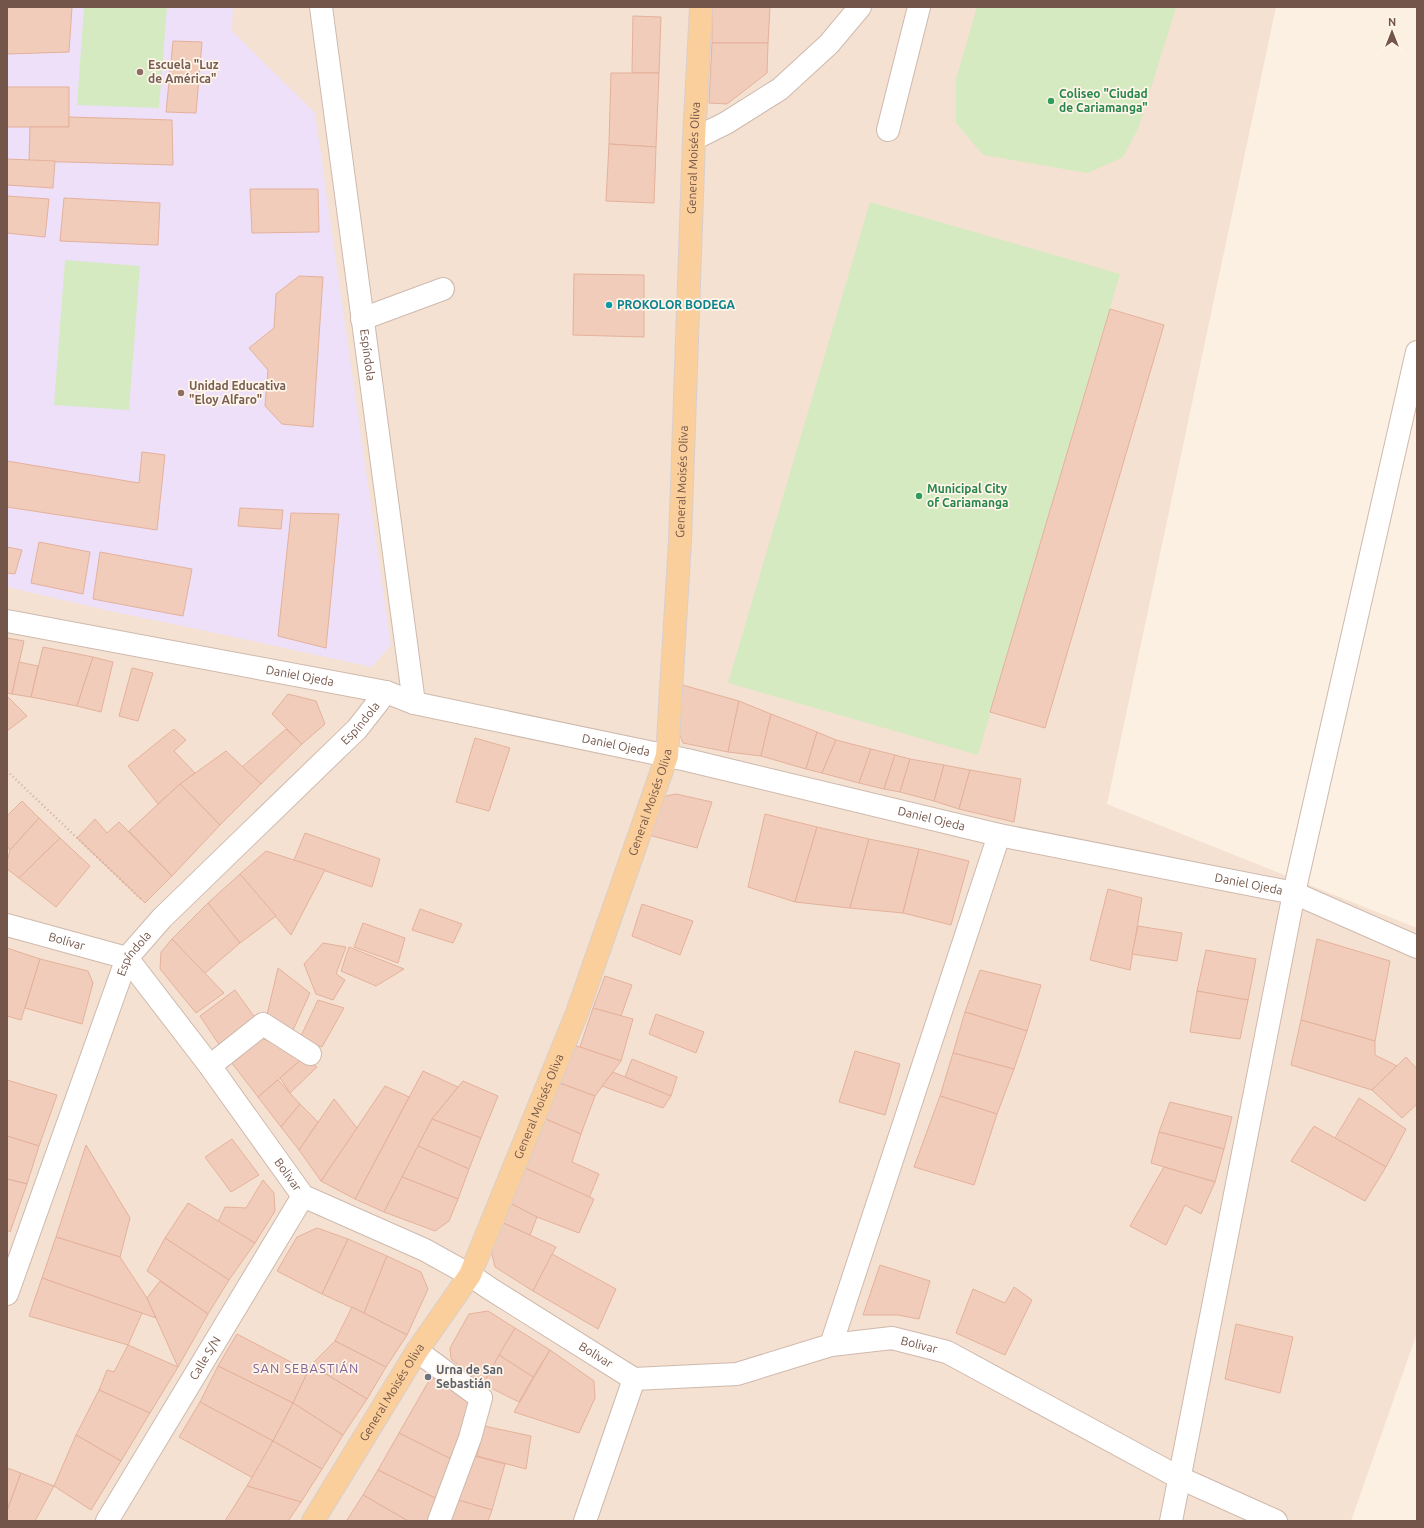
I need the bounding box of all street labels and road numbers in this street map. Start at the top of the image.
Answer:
street label: General Moisés Oliva [684,101,702,214]
street label: Espíndola [358,328,378,382]
street label: General Moisés Oliva [673,425,690,538]
street label: Daniel Ojeda [265,663,335,688]
street label: Espíndola [338,699,382,747]
street label: Daniel Ojeda [581,731,651,758]
street label: General Moisés Oliva [626,749,673,857]
street label: Daniel Ojeda [897,804,967,833]
street label: Daniel Ojeda [1214,871,1284,897]
street label: Espíndola [114,928,153,978]
street label: Bolívar [47,930,87,952]
street label: General Moisés Oliva [511,1052,566,1161]
street label: Bolivar [272,1156,305,1194]
street label: Calle S/N [187,1334,223,1382]
street label: Bolivar [900,1334,939,1355]
street label: Bolivar [577,1339,616,1370]
street label: General Moisés Oliva [357,1341,426,1443]

